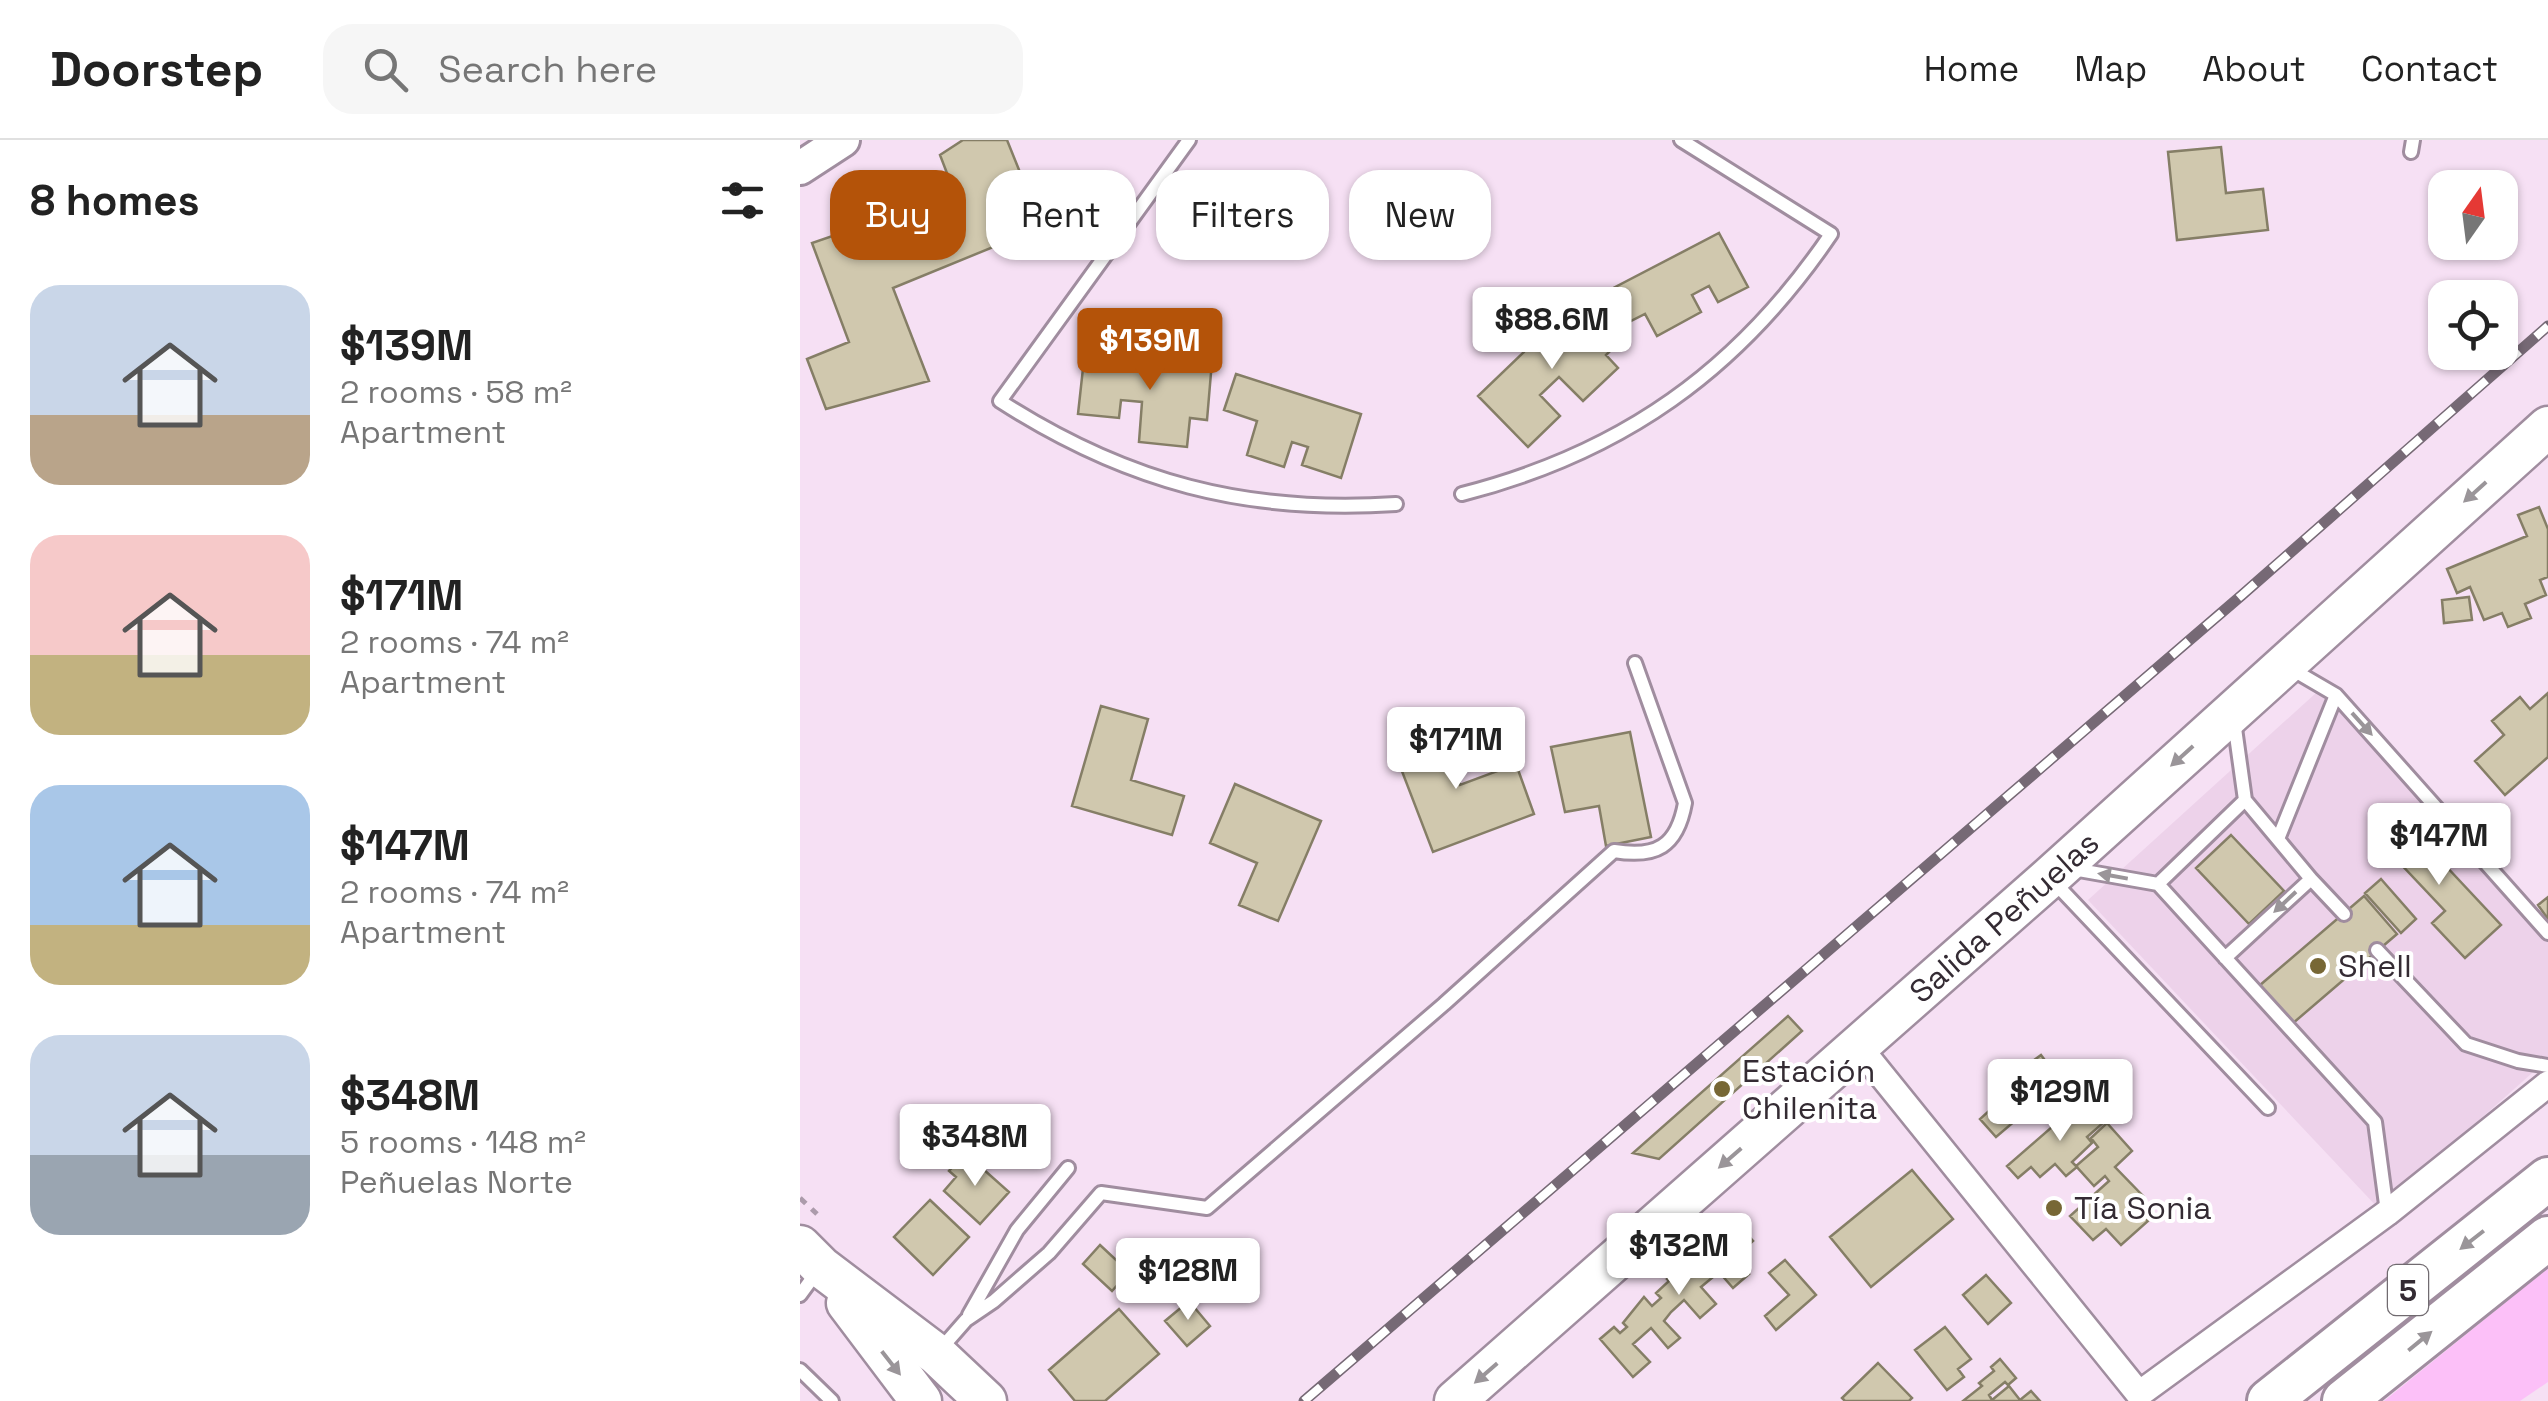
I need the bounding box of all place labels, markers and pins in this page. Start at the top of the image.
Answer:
pin: $88.6M [1471,287,1633,372]
pin: $139M [1080,308,1220,393]
pin: $171M [1386,707,1526,792]
pin: $147M [2369,803,2509,888]
place label: Shell [2338,946,2412,986]
marker: Shell [2307,955,2329,977]
place label: Estación Chilenita [1742,1051,1877,1128]
pin: $129M [1990,1059,2130,1144]
marker: Estación Chilenita [1711,1078,1733,1100]
pin: $348M [905,1104,1045,1189]
place label: Tía Sonia [2074,1188,2212,1228]
marker: Tía Sonia [2043,1197,2065,1219]
pin: $132M [1609,1213,1749,1298]
pin: $128M [1118,1238,1258,1323]

